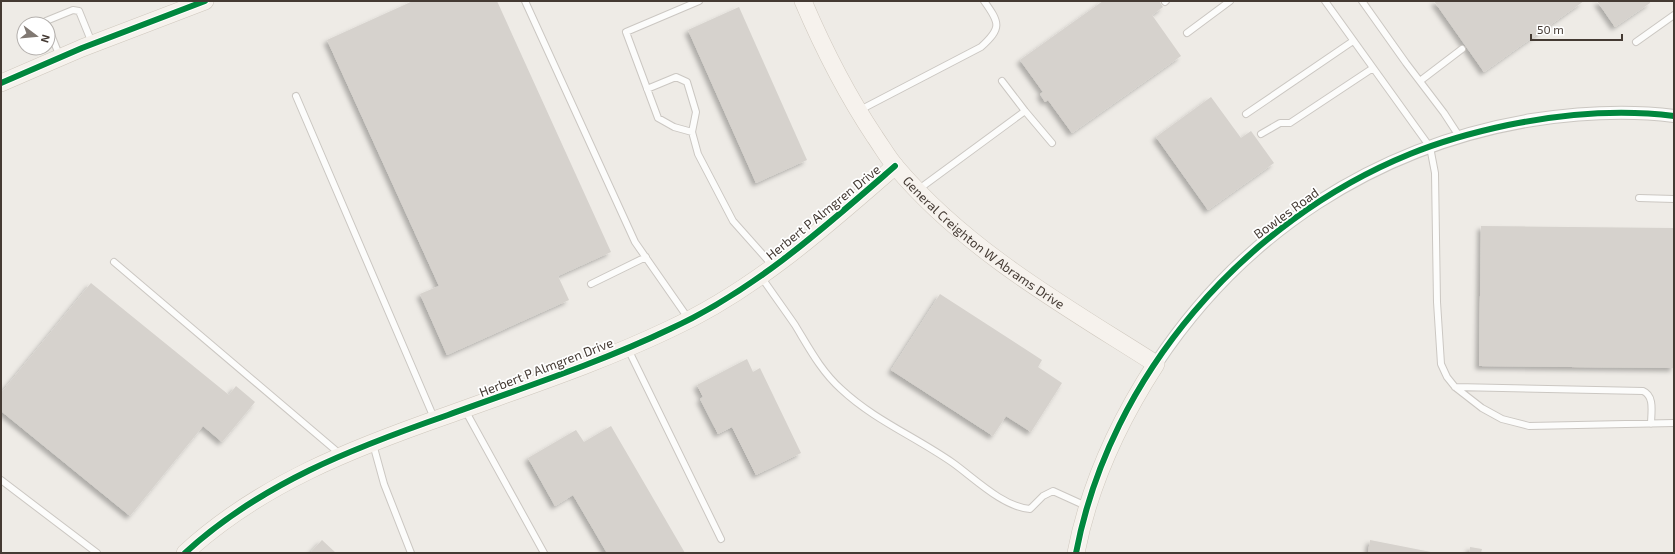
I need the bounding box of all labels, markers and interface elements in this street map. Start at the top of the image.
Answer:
north arrow [16,16,56,56]
scale bar [1531,16,1622,42]
text: 50 m [1537,22,1564,36]
text: N [39,33,53,45]
street label: Herbert P Almgren Drive [763,161,883,263]
street label: General Creighton W Abrams Drive [900,173,1068,312]
street label: Bowles Road [1250,184,1322,242]
street label: Herbert P Almgren Drive [477,334,615,400]

